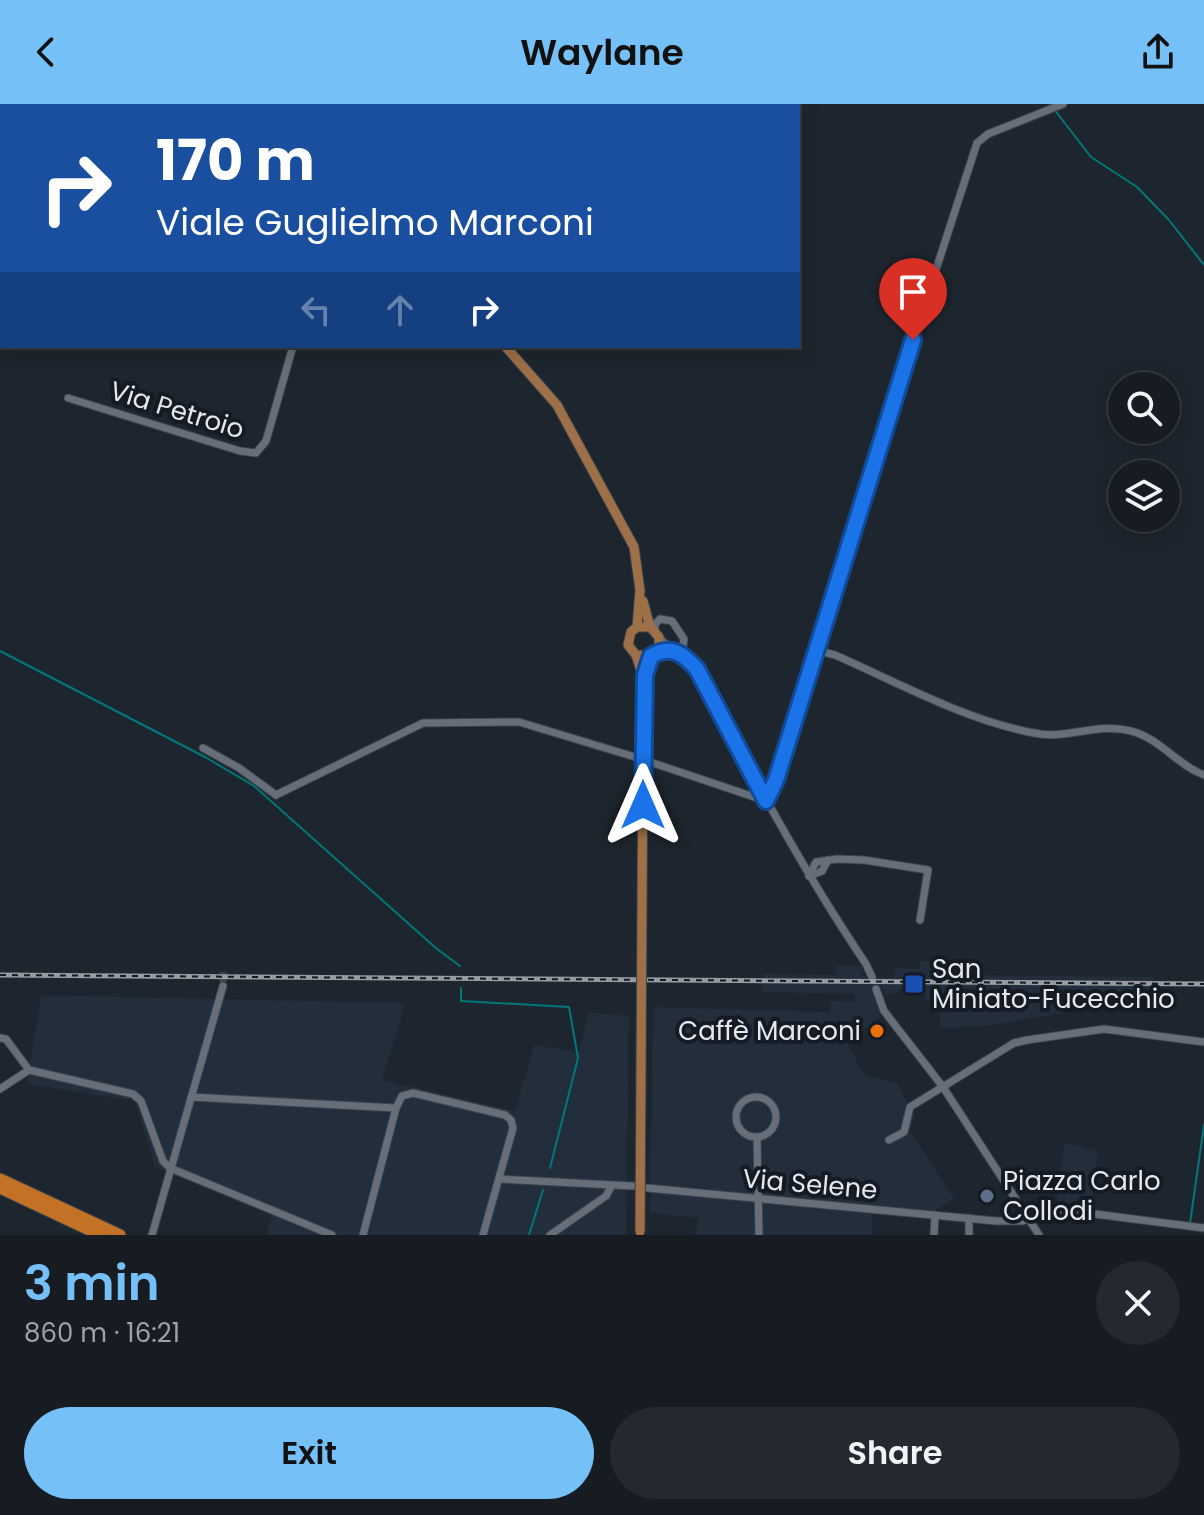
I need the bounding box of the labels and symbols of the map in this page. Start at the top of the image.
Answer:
pin [879,258,947,340]
street label: Via Petroio [106,373,248,447]
position arrow [601,763,685,847]
place label: San Miniato-Fucecchio [932,951,1175,1017]
marker: San Miniato-Fucecchio [903,973,925,995]
place label: Caffè Marconi [678,1013,861,1049]
marker: Caffè Marconi [868,1022,886,1040]
street label: Via Selene [741,1160,879,1208]
place label: Piazza Carlo Collodi [1003,1163,1161,1229]
marker: Piazza Carlo Collodi [978,1187,996,1205]

